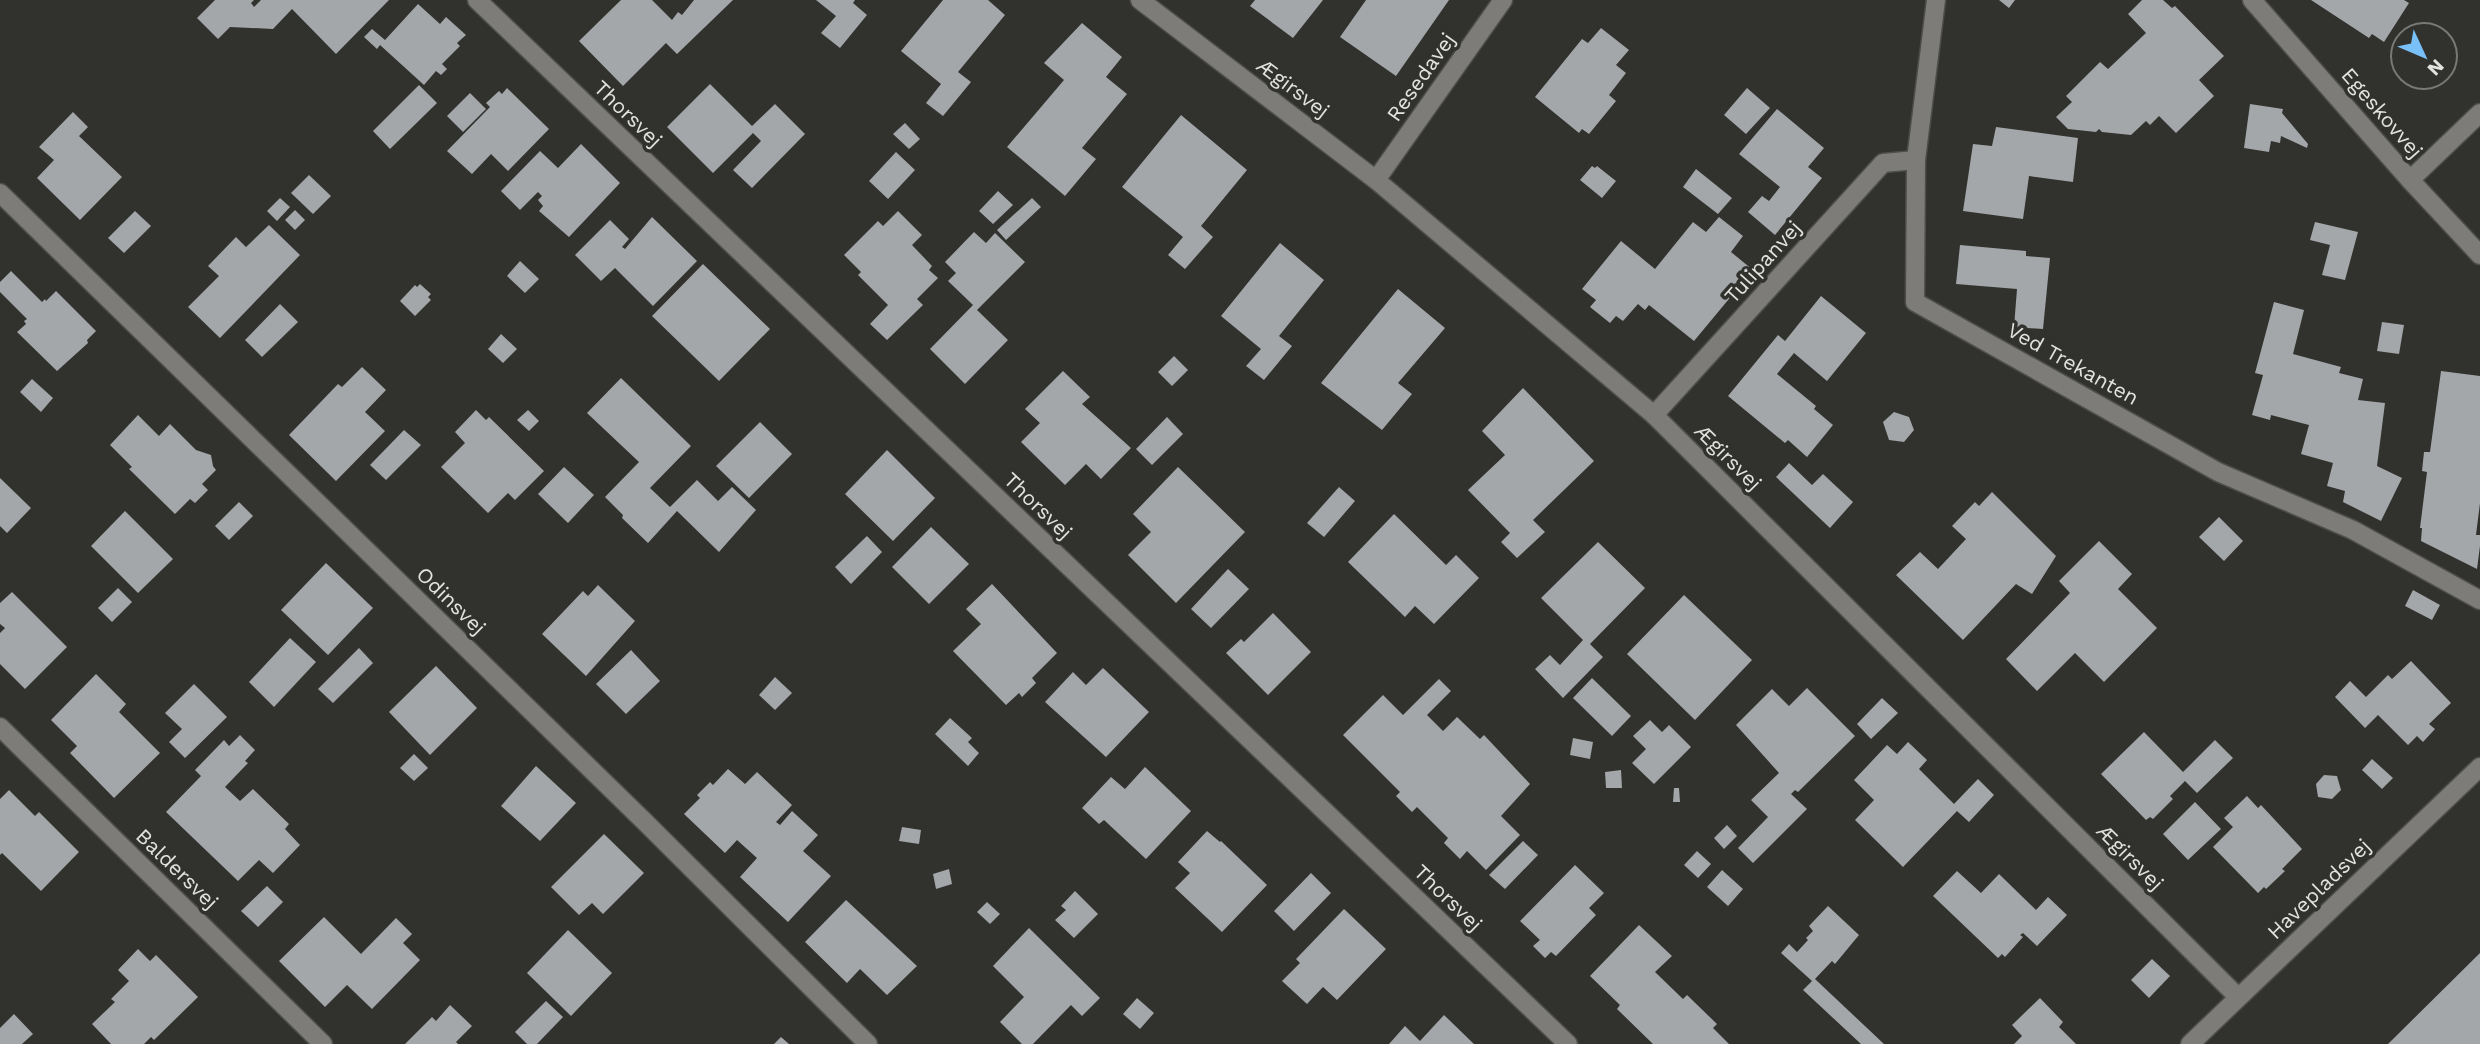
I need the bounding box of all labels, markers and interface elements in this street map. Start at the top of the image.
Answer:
north arrow [2389,21,2459,91]
street label: Resedavej [1381,28,1460,126]
street label: Ægirsvej [1252,52,1335,123]
text: N [2423,54,2449,81]
street label: Egeskovvej [2336,62,2428,163]
street label: Thorsvej [589,75,668,152]
street label: Tulipanvej [1719,215,1806,308]
street label: Ved Trekanten [2003,317,2143,410]
street label: Ægirsvej [1690,418,1767,495]
street label: Thorsvej [999,467,1078,544]
street label: Odinsvej [411,561,491,640]
street label: Ægirsvej [2092,818,2169,895]
street label: Baldersvej [131,823,224,914]
street label: Havepladsvej [2262,833,2376,944]
street label: Thorsvej [1409,859,1488,936]

